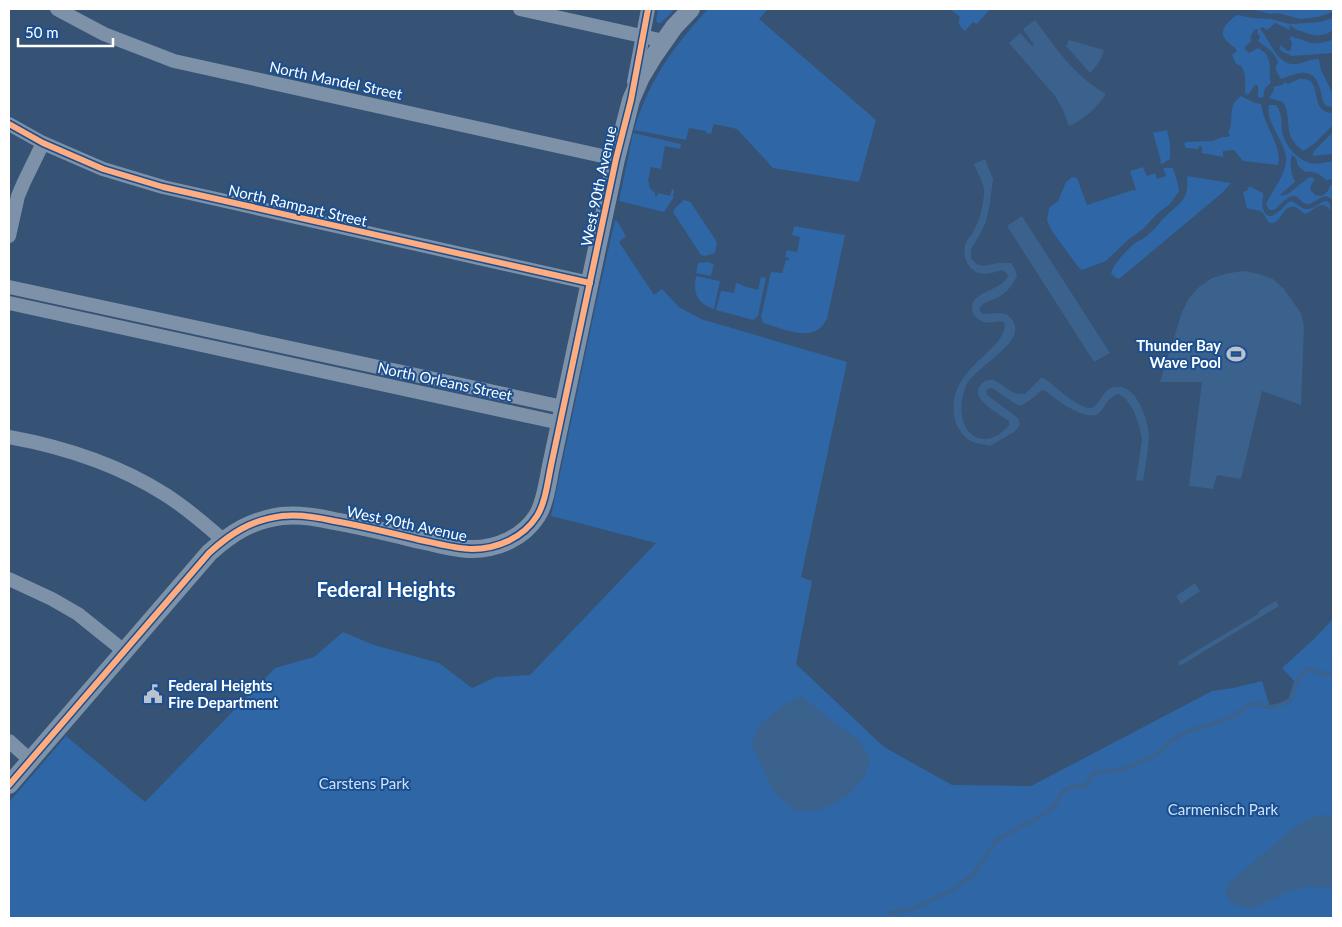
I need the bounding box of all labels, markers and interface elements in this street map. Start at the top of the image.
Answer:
scale bar [18,15,112,47]
text: 50 m [25,23,59,41]
street label: North Mandel Street [268,57,405,103]
street label: West 90th Avenue [576,124,620,248]
street label: North Rampart Street [227,180,370,230]
place label: Thunder Bay Wave Pool [1136,336,1221,371]
sports icon: Thunder Bay Wave Pool [1225,343,1247,365]
street label: North Orleans Street [376,358,515,404]
street label: West 90th Avenue [345,501,469,545]
district label: Federal Heights [316,577,456,601]
place label: Federal Heights Fire Department [168,676,279,711]
public building icon: Federal Heights Fire Department [142,683,164,705]
park label: Carstens Park [319,774,410,792]
park label: Carmenisch Park [1168,800,1279,818]

